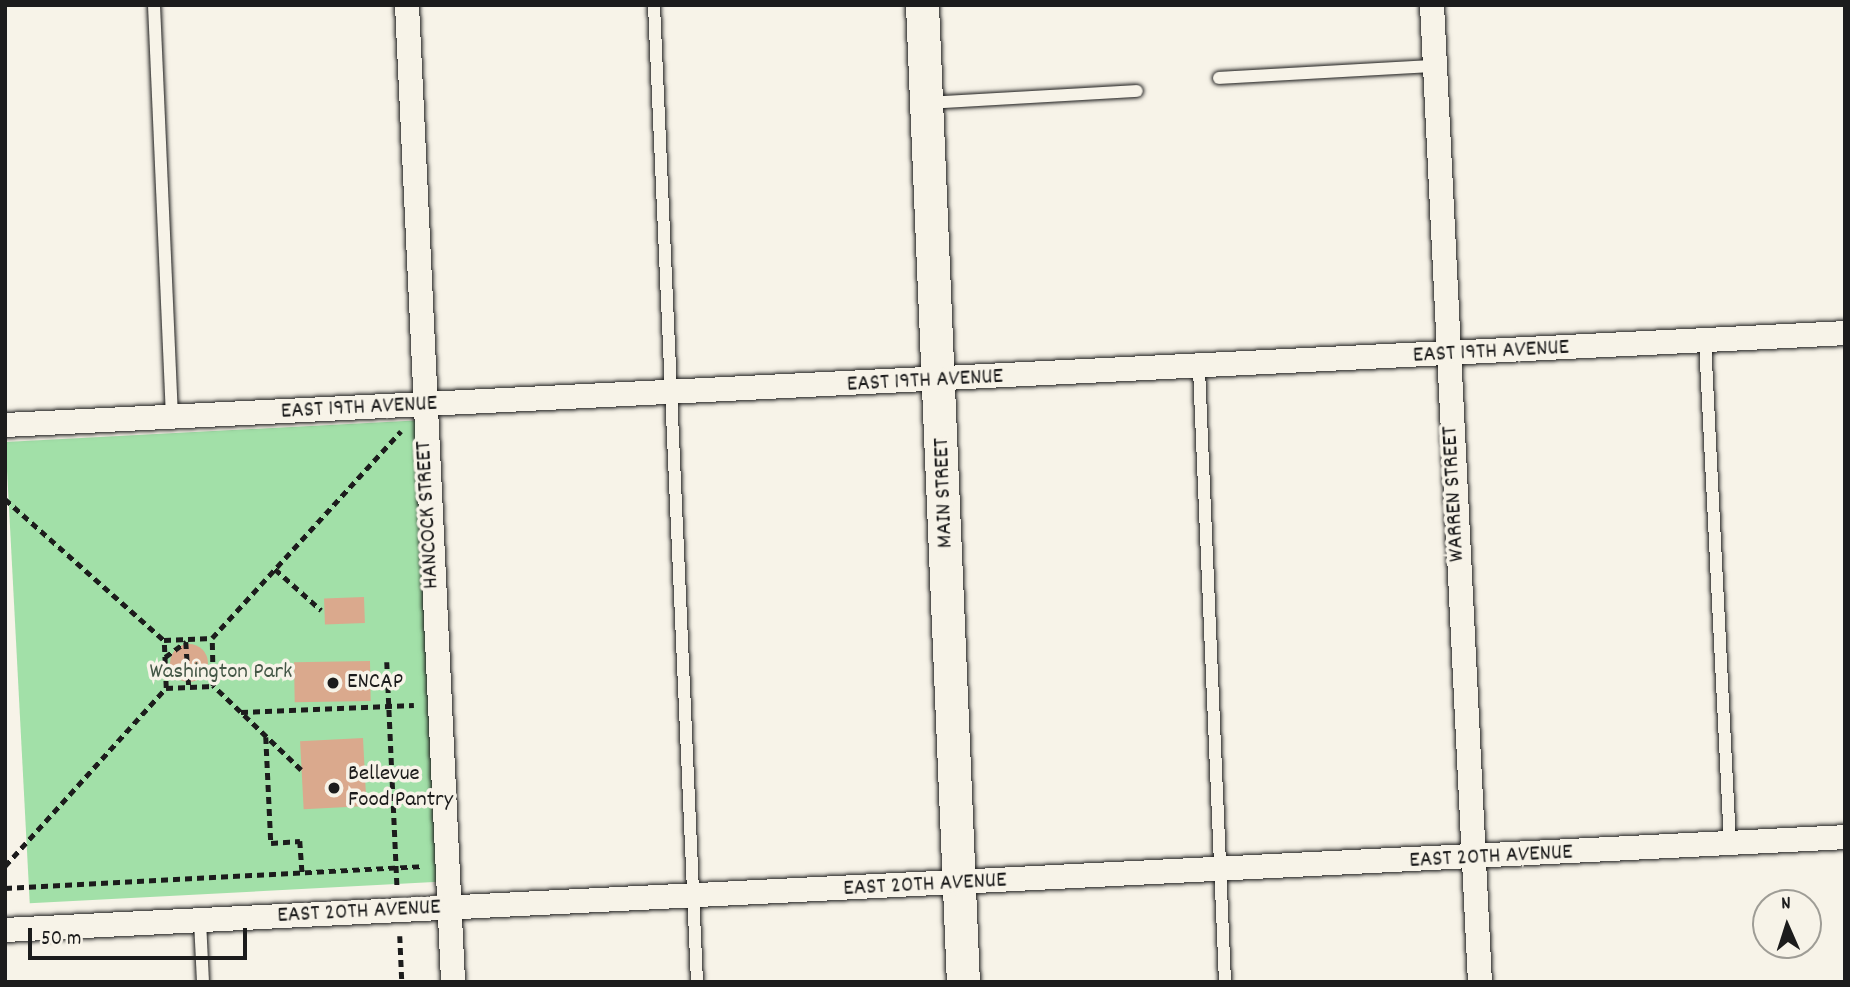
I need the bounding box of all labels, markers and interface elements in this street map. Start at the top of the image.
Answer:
street label: EAST 19TH AVENUE [1412,335,1570,371]
street label: EAST 19TH AVENUE [846,364,1004,400]
street label: EAST 19TH AVENUE [280,391,438,427]
street label: WARREN STREET [1438,425,1472,563]
street label: MAIN STREET [929,437,961,549]
street label: HANCOCK STREET [411,440,447,590]
park label: Washington Park [150,659,292,687]
place label: ENCAP [347,669,403,697]
marker: ENCAP [325,675,341,691]
place label: Bellevue Food Pantry [348,761,453,815]
marker: Bellevue Food Pantry [326,780,342,796]
street label: EAST 20TH AVENUE [1409,840,1573,876]
street label: EAST 20TH AVENUE [843,868,1007,904]
north arrow [1752,889,1822,959]
text: N [1781,891,1791,918]
street label: EAST 20TH AVENUE [277,895,441,931]
scale bar [32,914,250,958]
text: 50 m [41,925,81,955]

